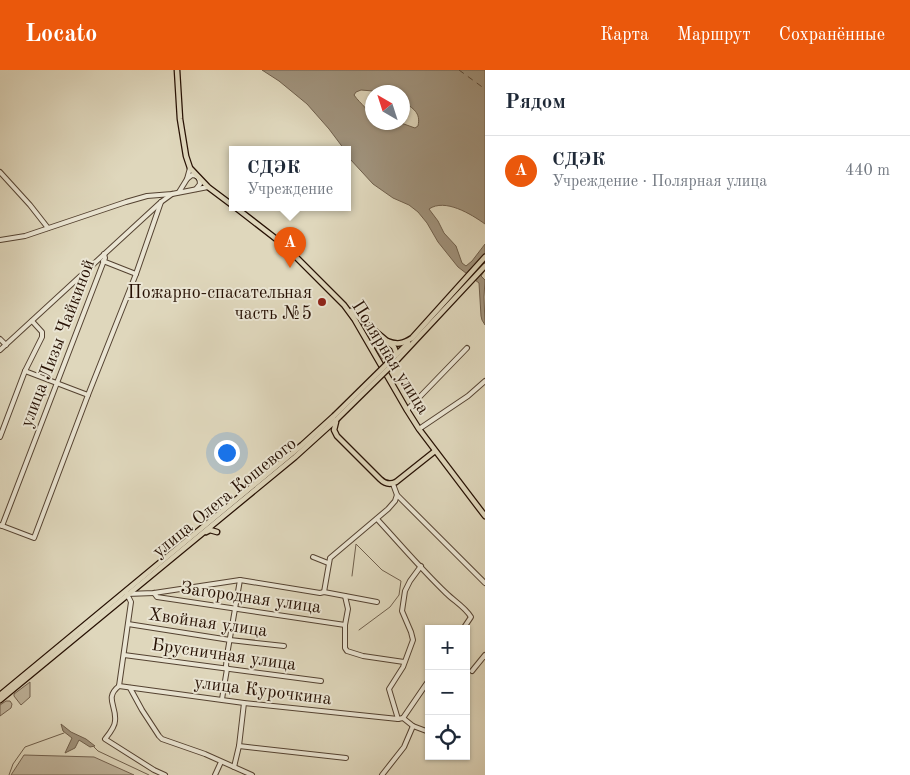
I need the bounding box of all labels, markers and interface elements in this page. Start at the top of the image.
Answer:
text: Locato [25,23,97,47]
text: Карта [600,26,649,44]
text: Маршрут [677,26,751,44]
text: Сохранённые [779,26,885,44]
north arrow [365,85,410,130]
text: Рядом [505,92,566,113]
popup [229,146,351,211]
text: СДЭК [552,151,605,170]
text: СДЭК [247,159,300,178]
text: A [515,163,527,179]
text: 440 m [845,163,890,179]
text: Учреждение · Полярная улица [552,174,767,190]
text: Учреждение [247,182,333,198]
pin: A [274,227,306,268]
street label: улица Лизы Чайкиной [18,257,98,430]
place label: Пожарно-спасательная часть №5 [128,284,312,323]
marker: Пожарно-спасательная часть №5 [316,296,328,308]
street label: Полярная улица [348,298,432,418]
street label: улица Олега Кошевого [149,434,300,561]
your location [214,440,240,466]
street label: Загородная улица [179,579,322,617]
street label: Хвойная улица [147,606,269,640]
map controls [425,625,470,760]
button: + [425,625,470,670]
street label: Брусничная улица [150,636,297,674]
button: − [425,670,470,715]
street label: улица Курочкина [193,674,333,708]
button: locate [425,715,470,760]

